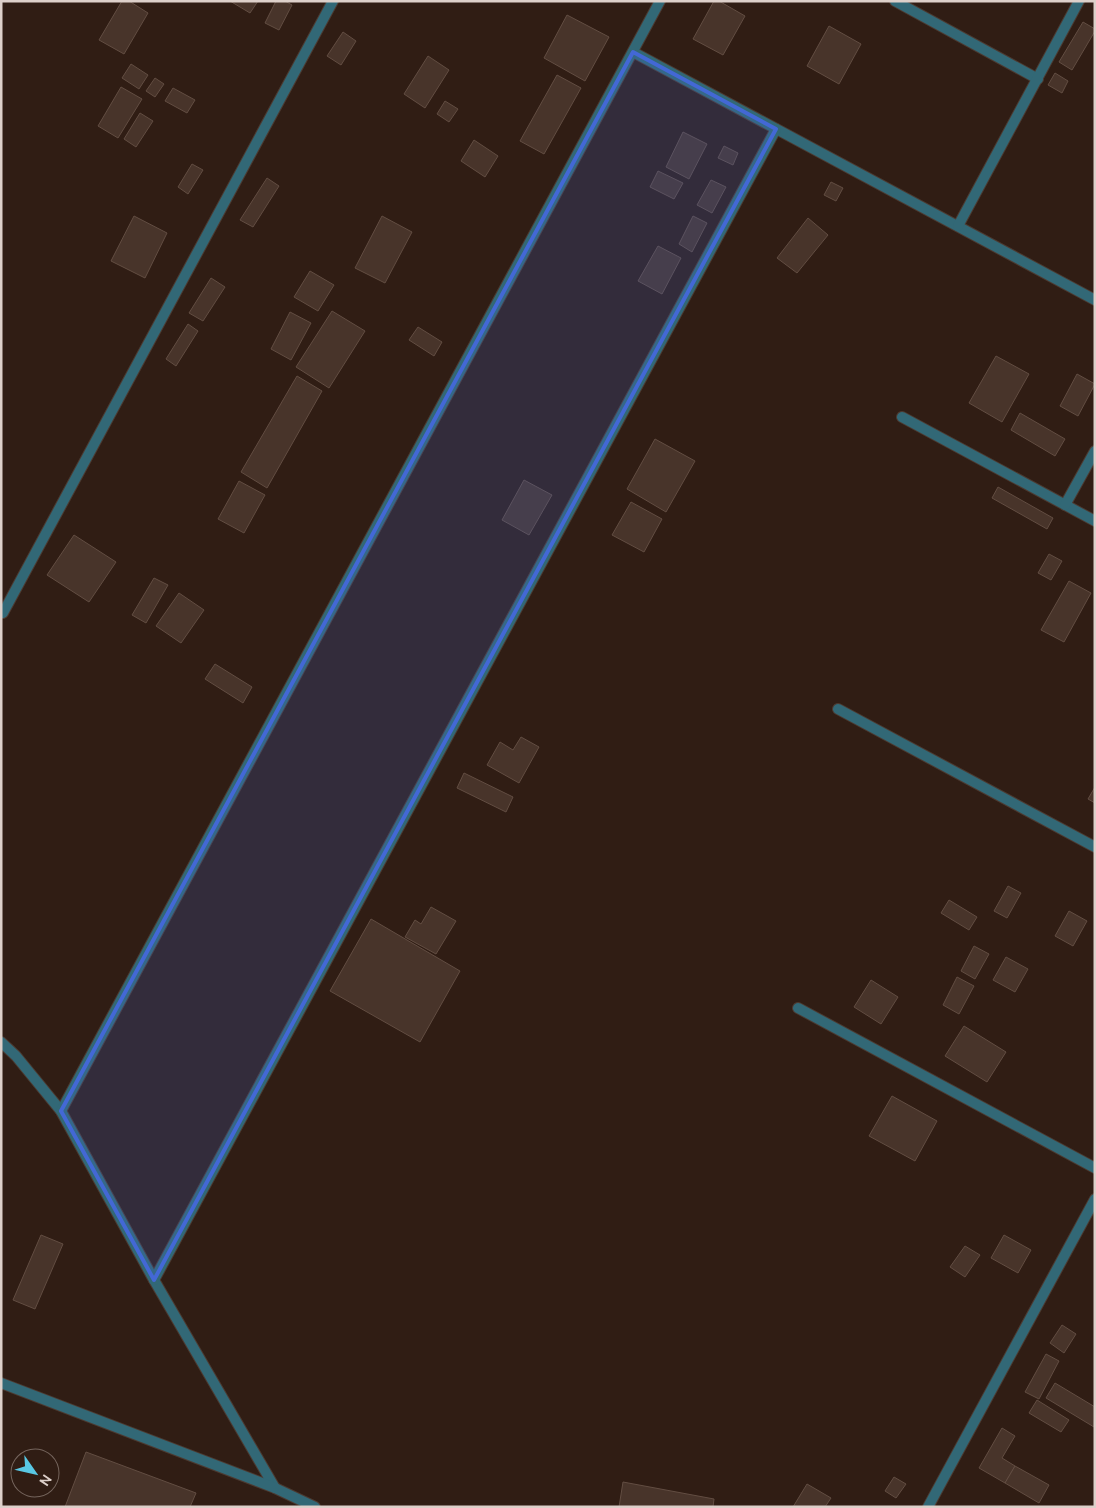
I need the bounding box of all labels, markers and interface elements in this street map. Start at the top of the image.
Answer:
north arrow [10,1448,60,1498]
text: N [36,1471,55,1489]

